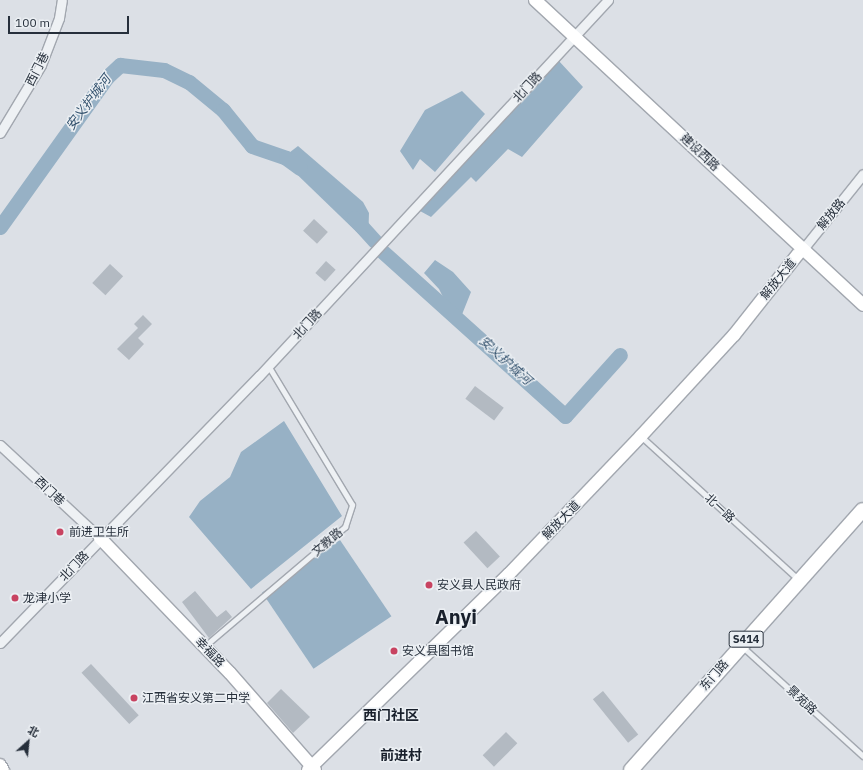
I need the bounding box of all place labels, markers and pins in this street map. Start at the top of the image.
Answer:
place label: 前进卫生所 [69,525,129,539]
marker: 前进卫生所 [54,526,66,538]
place label: 安义县人民政府 [437,578,521,592]
marker: 安义县人民政府 [424,580,434,590]
place label: 龙津小学 [23,591,71,605]
marker: 龙津小学 [10,593,20,603]
place label: 安义县图书馆 [402,644,474,658]
marker: 安义县图书馆 [389,646,399,656]
place label: 江西省安义第二中学 [142,691,250,705]
marker: 江西省安义第二中学 [129,693,139,703]

